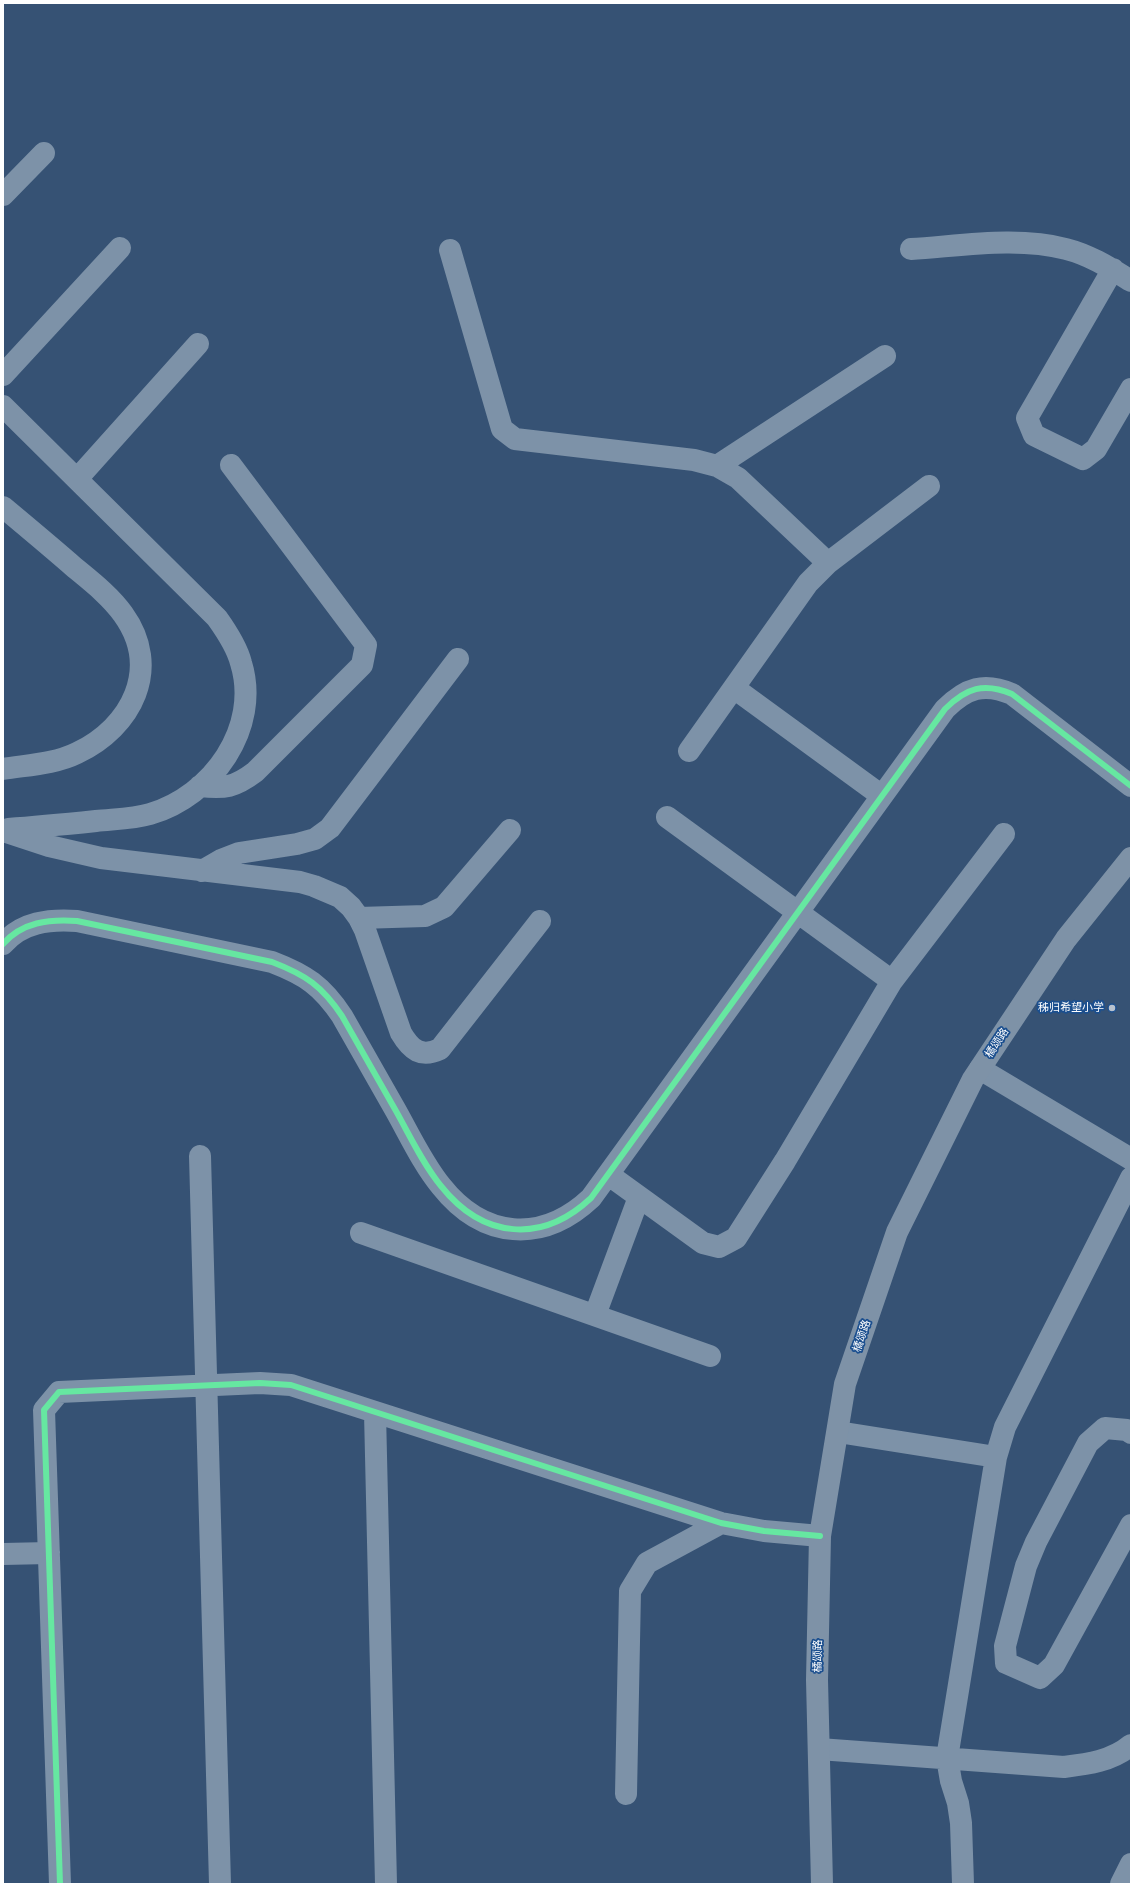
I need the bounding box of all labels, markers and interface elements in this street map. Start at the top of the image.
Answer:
place label: 秭归希望小学 [1038,1001,1104,1015]
marker: 秭归希望小学 [1107,1003,1117,1013]
street label: 橘颂路 [982,1026,1012,1060]
street label: 橘颂路 [850,1318,874,1354]
street label: 橘颂路 [811,1639,825,1673]

